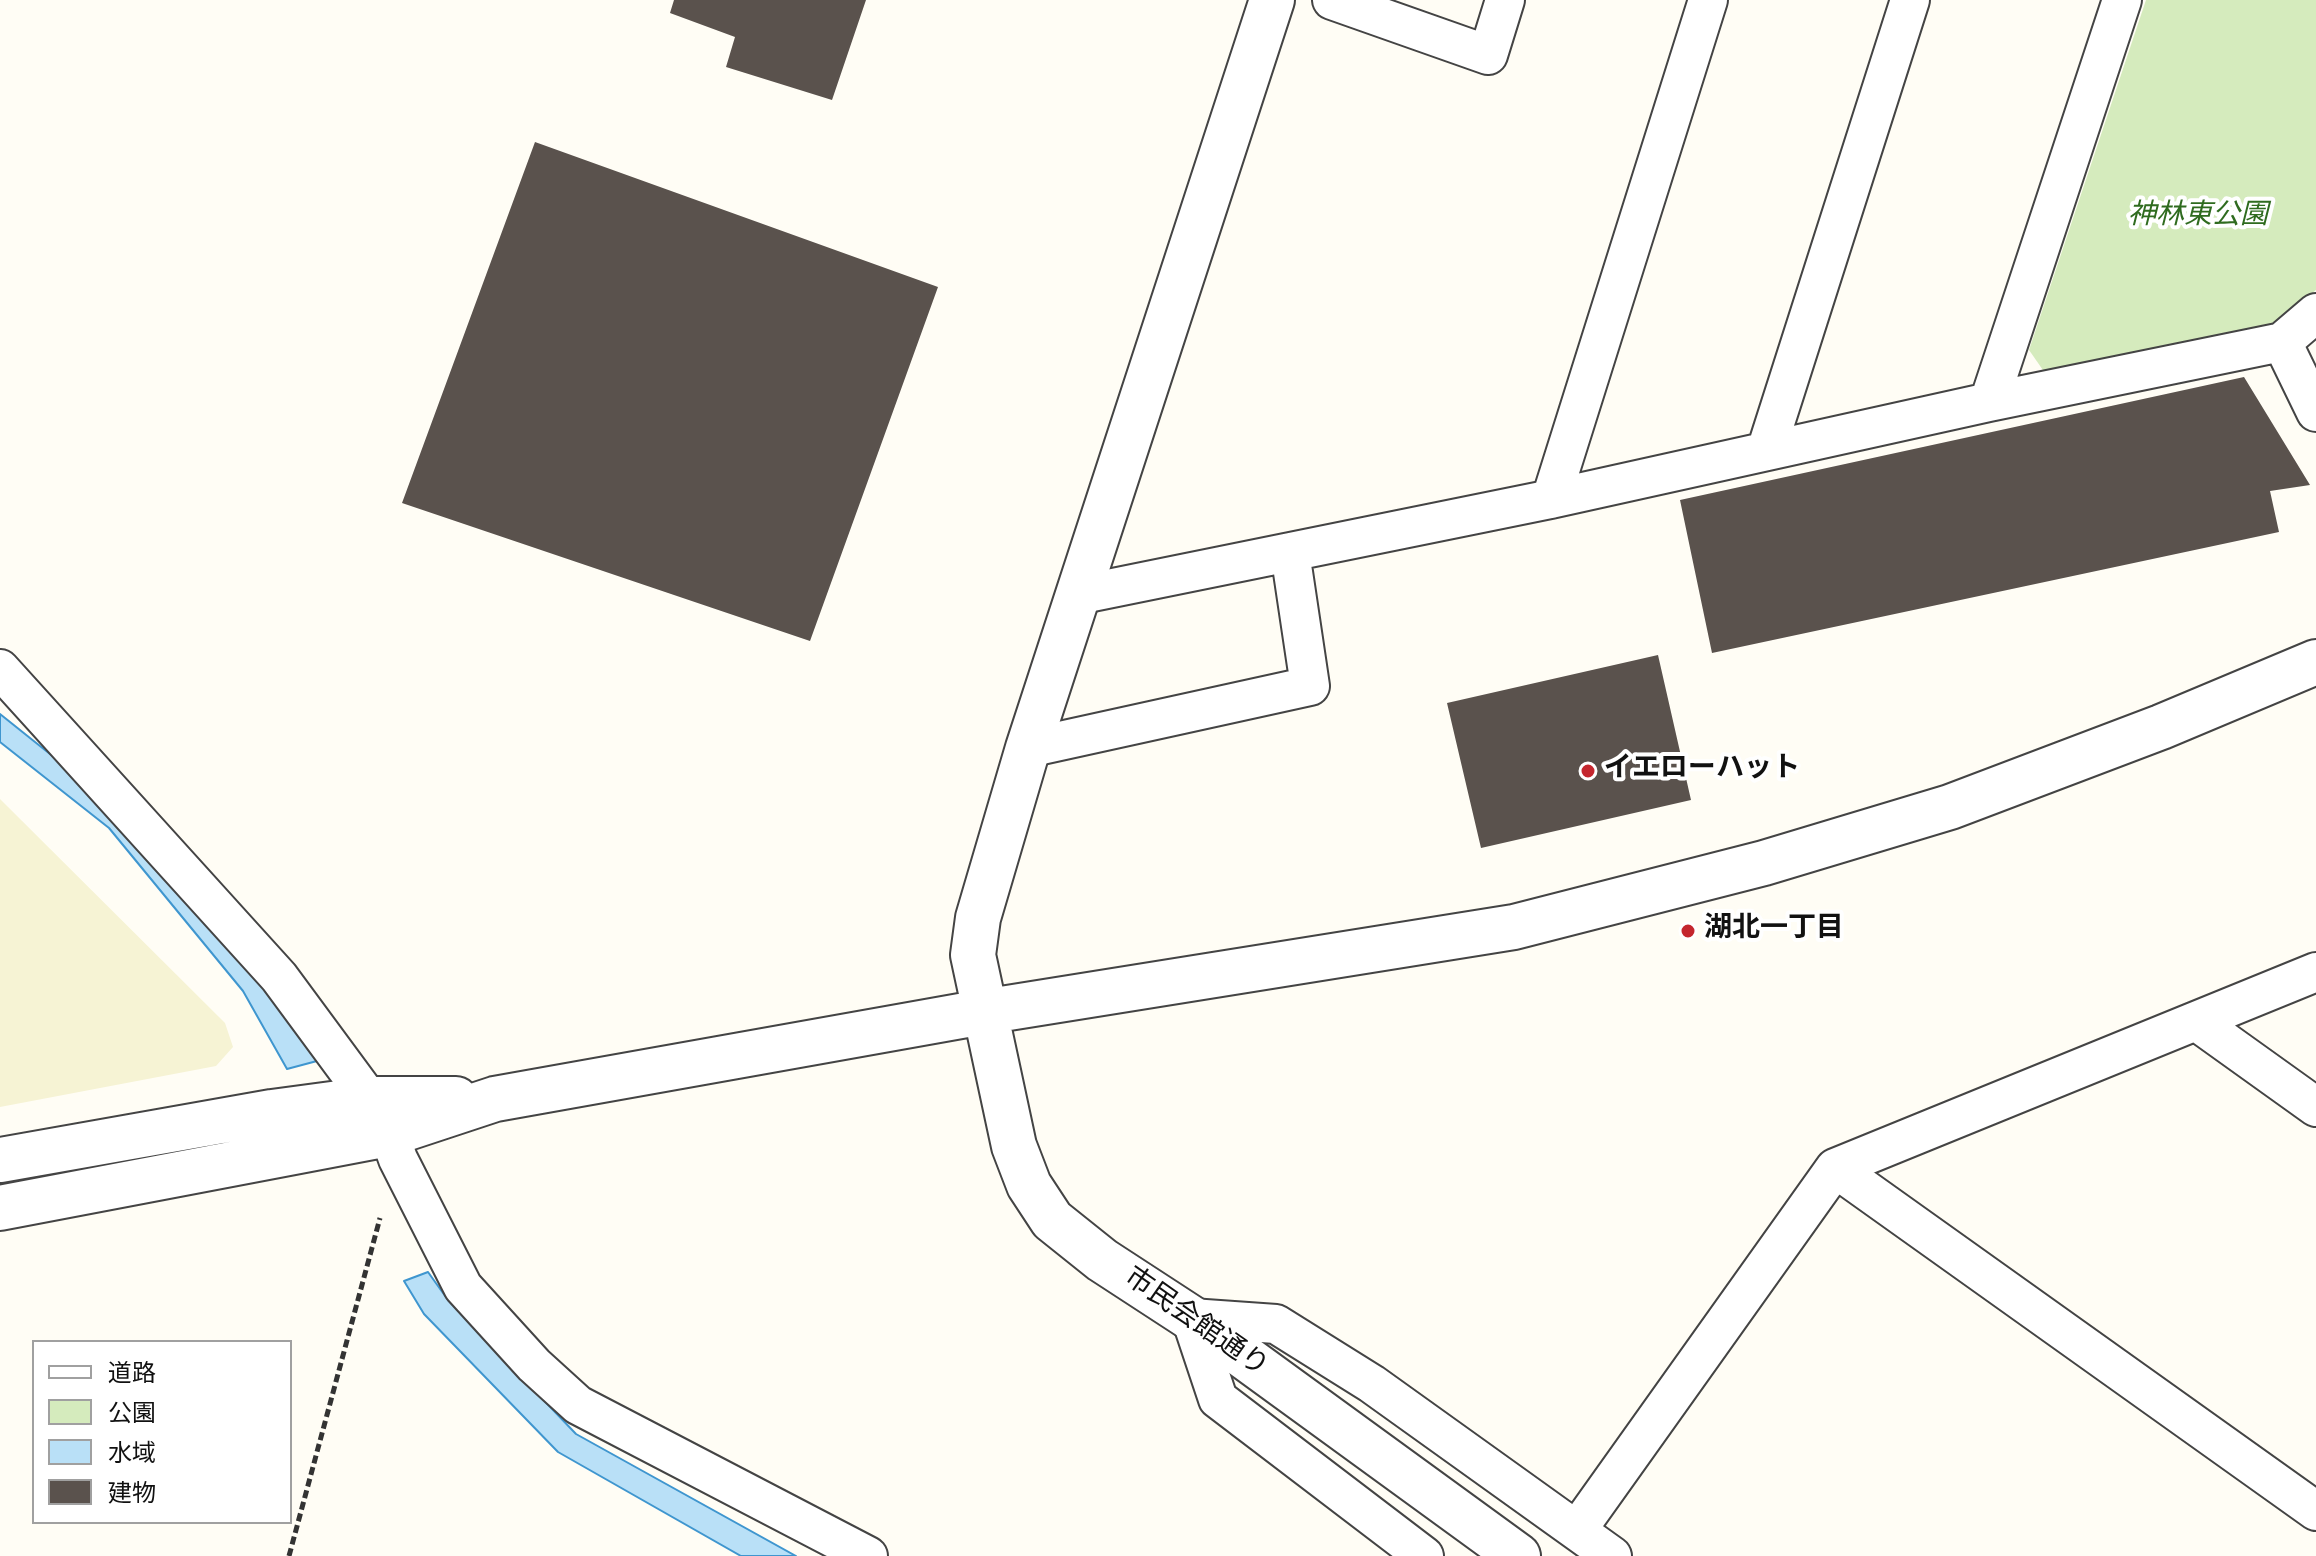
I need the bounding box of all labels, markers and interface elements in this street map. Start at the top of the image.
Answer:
park label: 神林東公園 [2128,201,2268,235]
place label: イエローハット [1604,754,1800,788]
marker: イエローハット [1579,762,1597,780]
place label: 湖北一丁目 [1704,914,1844,948]
marker: 湖北一丁目 [1679,922,1697,940]
street label: 市民会館通り [1117,1262,1273,1386]
legend [32,1340,292,1524]
text: 道路 [108,1356,156,1392]
text: 公園 [108,1396,156,1432]
text: 水域 [108,1436,156,1472]
text: 建物 [108,1476,156,1512]

